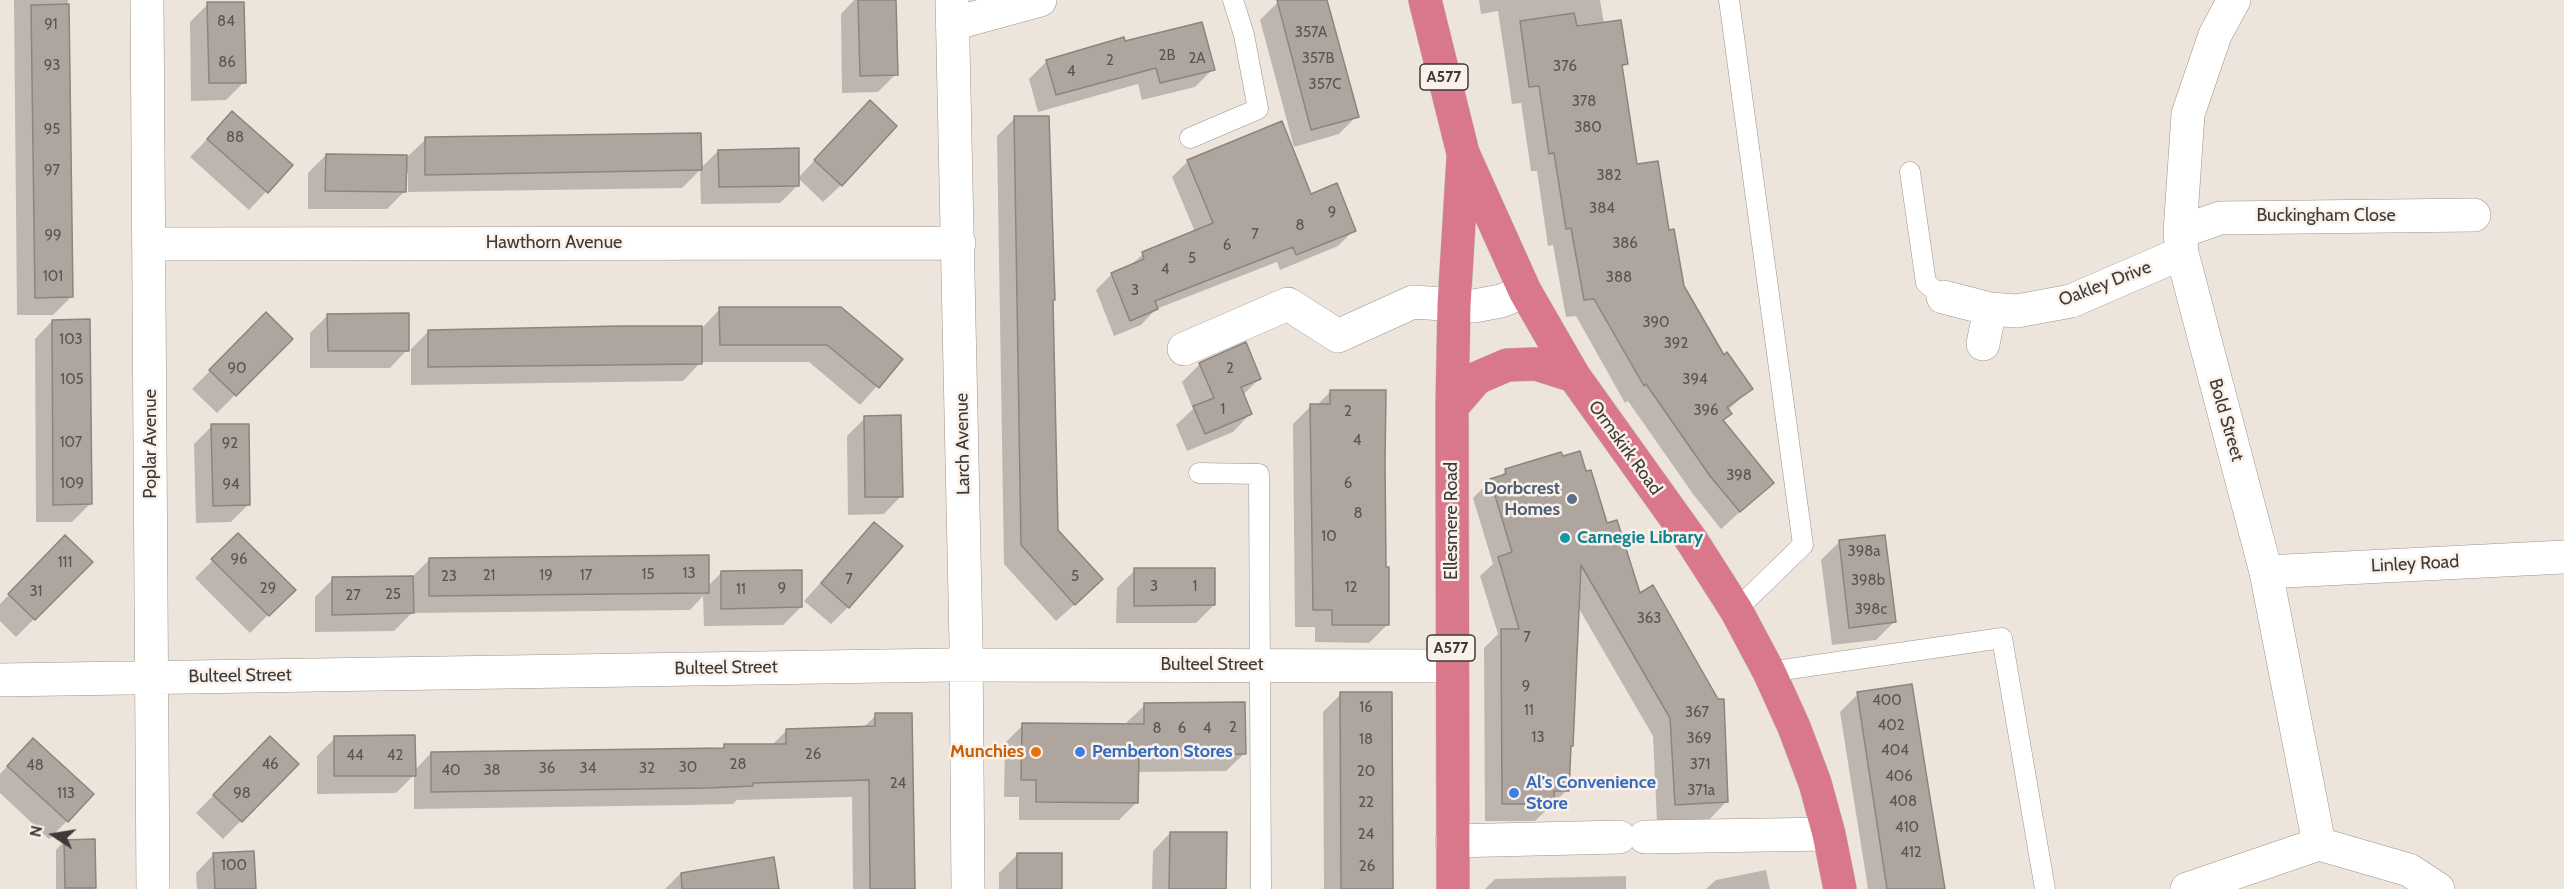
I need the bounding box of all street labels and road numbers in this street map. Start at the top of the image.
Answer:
road number: A577 [1420,64,1468,90]
street label: Buckingham Close [2256,205,2396,227]
street label: Hawthorn Avenue [486,232,622,254]
street label: Oakley Drive [2056,257,2154,311]
street label: Bold Street [2204,376,2248,464]
street label: Poplar Avenue [140,389,162,499]
street label: Larch Avenue [951,393,975,495]
street label: Ormskirk Road [1584,397,1666,499]
street label: Ellesmere Road [1441,462,1463,580]
street label: Linley Road [2370,551,2460,577]
road number: A577 [1427,635,1475,661]
street label: Bulteel Street [1160,654,1264,676]
street label: Bulteel Street [674,656,778,680]
street label: Bulteel Street [188,664,292,688]

